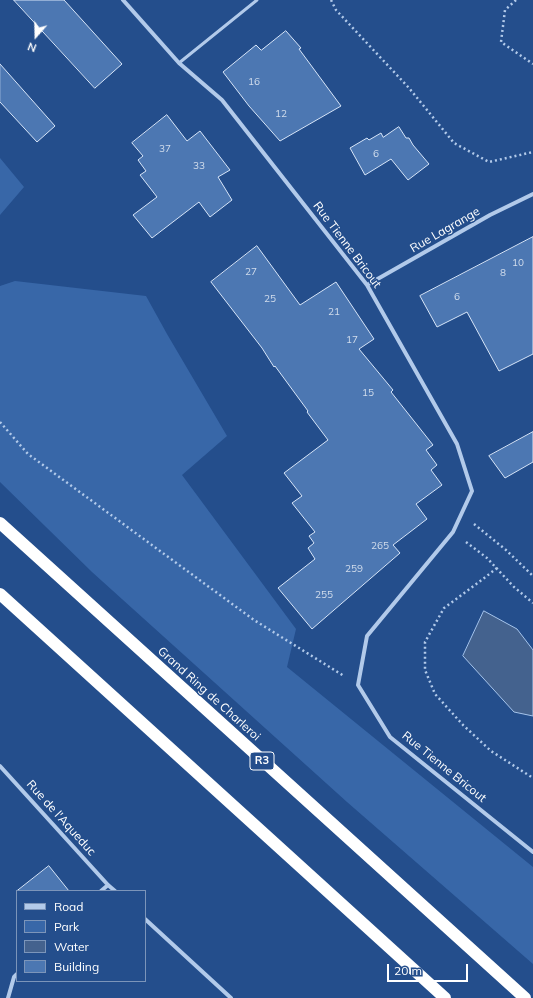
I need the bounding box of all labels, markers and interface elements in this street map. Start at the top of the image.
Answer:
north arrow [16,16,56,56]
text: N [26,39,38,55]
house number: 16 [248,76,260,88]
house number: 12 [275,108,287,120]
house number: 37 [159,143,171,155]
house number: 6 [373,148,379,160]
house number: 33 [193,160,205,172]
street label: Rue Tienne Bricout [310,199,384,291]
street label: Rue Lagrange [408,204,482,256]
house number: 10 [512,257,524,269]
house number: 27 [245,266,257,278]
house number: 8 [500,267,506,279]
house number: 6 [454,291,460,303]
house number: 25 [264,293,276,305]
house number: 21 [328,306,340,318]
house number: 17 [346,334,358,346]
house number: 15 [362,387,374,399]
house number: 265 [371,540,389,552]
house number: 259 [345,563,363,575]
house number: 255 [315,589,333,601]
street label: Grand Ring de Charleroi [155,644,263,744]
street label: Rue Tienne Bricout [399,729,489,805]
road number: R3 [250,752,274,770]
street label: Rue de l'Aqueduc [23,777,99,859]
legend [16,890,146,982]
text: Road [54,899,83,914]
text: Park [54,919,79,934]
text: Water [54,939,89,954]
scale bar [389,956,470,982]
text: Building [54,959,99,974]
text: 20 m [394,963,422,978]

